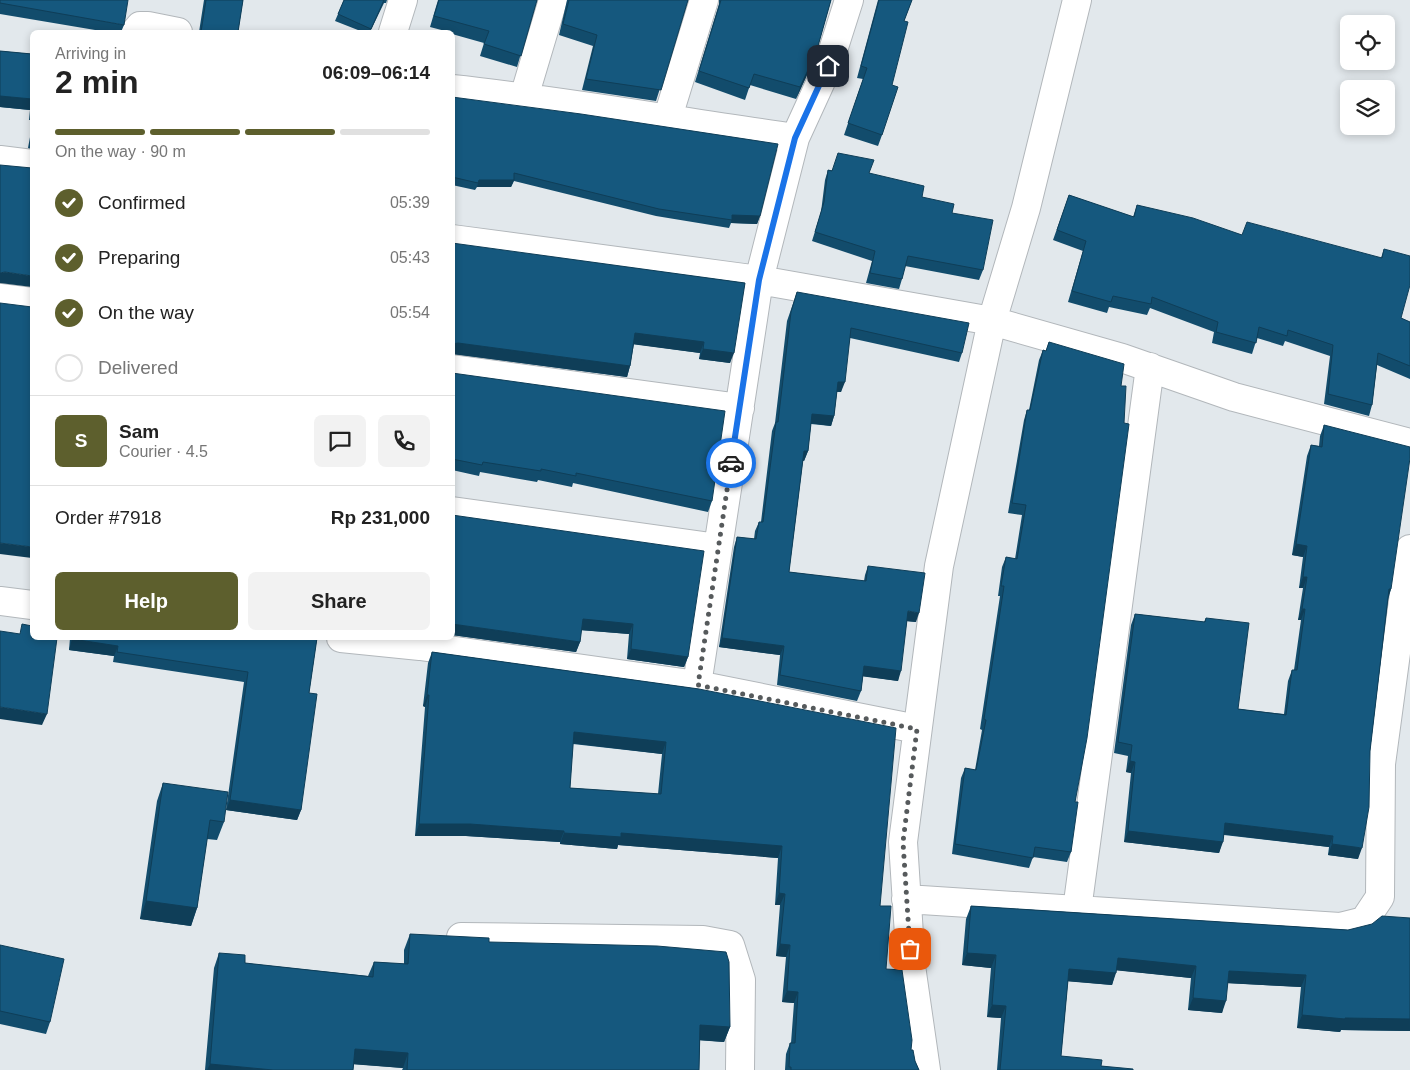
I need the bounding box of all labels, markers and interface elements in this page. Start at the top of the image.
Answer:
map controls [1340,15,1395,135]
button: locate [1340,15,1395,70]
text: Arriving in [55,45,126,62]
pin [807,45,849,87]
icon: home [814,52,842,80]
text: 06:09–06:14 [322,62,430,83]
text: 2 min [55,64,139,100]
button: layers [1340,80,1395,135]
text: On the way · 90 m [55,143,186,160]
icon: check [55,189,83,217]
text: Confirmed [98,192,186,213]
text: 05:39 [390,194,430,211]
icon: check [55,244,83,272]
text: Preparing [98,247,180,268]
text: 05:43 [390,249,430,266]
icon: check [55,299,83,327]
text: On the way [98,302,194,323]
text: 05:54 [390,304,430,321]
text: Delivered [98,357,178,378]
button: chat [314,415,366,467]
button: phone [378,415,430,467]
text: Sam [119,421,159,442]
text: S [75,430,87,451]
courier [706,438,756,488]
text: Courier · 4.5 [119,443,208,460]
icon: car [717,449,745,477]
text: Order #7918 [55,507,162,528]
text: Rp 231,000 [331,507,430,528]
button: Help [55,572,238,630]
button: Share [248,572,430,630]
pin [889,928,931,970]
icon: bag [896,935,924,963]

